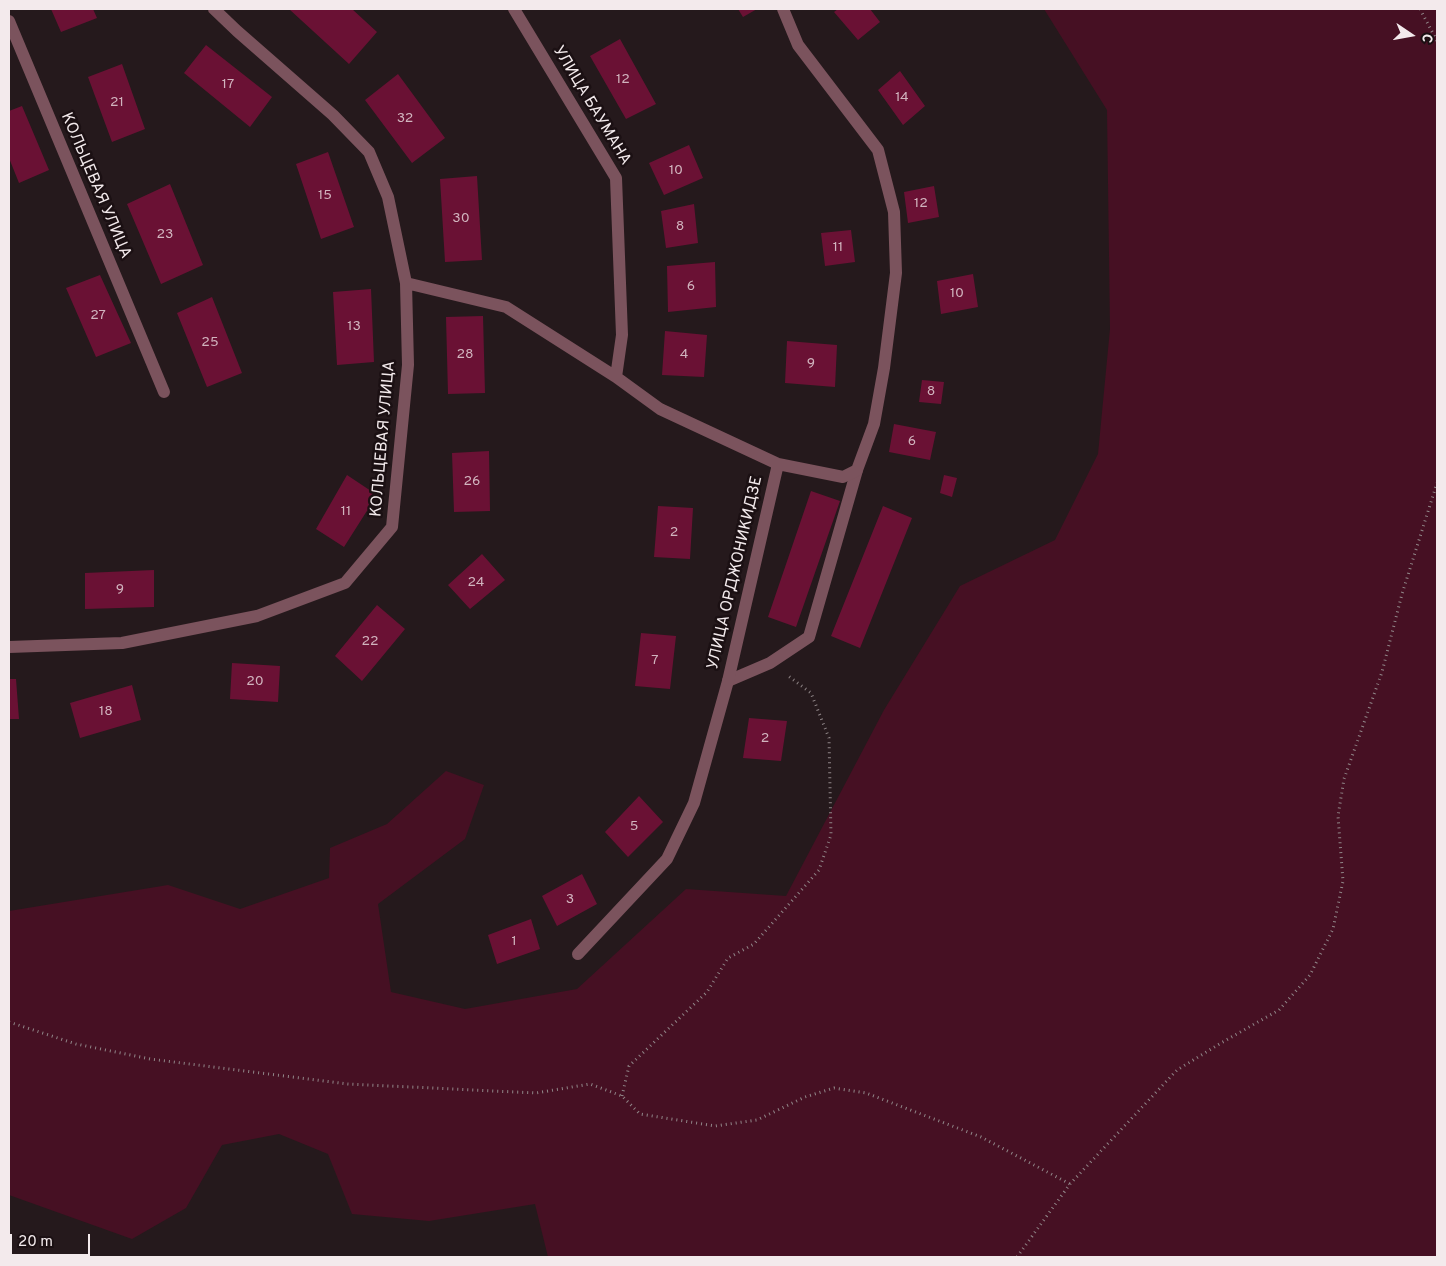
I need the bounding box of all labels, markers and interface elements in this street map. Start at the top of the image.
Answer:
north arrow [1386,10,1436,60]
text: С [1417,32,1435,44]
street label: УЛИЦА БАУМАНА [548,43,634,169]
house number: 12 [616,72,630,88]
house number: 17 [222,77,234,93]
house number: 14 [895,90,909,106]
house number: 21 [110,95,124,111]
street label: КОЛЬЦЕВАЯ УЛИЦА [56,110,134,262]
house number: 32 [397,111,413,127]
house number: 10 [669,163,683,179]
house number: 15 [318,188,332,204]
house number: 12 [914,196,928,212]
house number: 30 [452,211,470,227]
house number: 8 [676,219,684,235]
house number: 23 [157,227,173,243]
house number: 11 [833,240,843,256]
house number: 6 [687,279,695,295]
house number: 10 [950,286,964,302]
house number: 27 [90,308,106,324]
house number: 13 [347,319,361,335]
house number: 25 [201,335,219,351]
house number: 28 [456,347,474,363]
house number: 4 [680,347,688,363]
house number: 9 [807,356,815,372]
street label: КОЛЬЦЕВАЯ УЛИЦА [368,360,400,518]
house number: 8 [927,384,935,400]
house number: 6 [908,434,916,450]
house number: 26 [464,474,480,490]
street label: УЛИЦА ОРДЖОНИКИДЗЕ [704,474,768,672]
house number: 11 [341,504,351,520]
house number: 2 [670,525,678,541]
house number: 24 [467,575,485,591]
house number: 9 [116,582,124,598]
house number: 22 [361,634,379,650]
house number: 7 [651,653,659,669]
house number: 20 [246,674,264,690]
house number: 18 [99,704,113,720]
house number: 2 [761,731,769,747]
house number: 5 [630,819,638,835]
house number: 3 [566,892,574,908]
house number: 1 [511,934,517,950]
scale bar [12,1224,92,1256]
text: 20 m [18,1233,53,1252]

